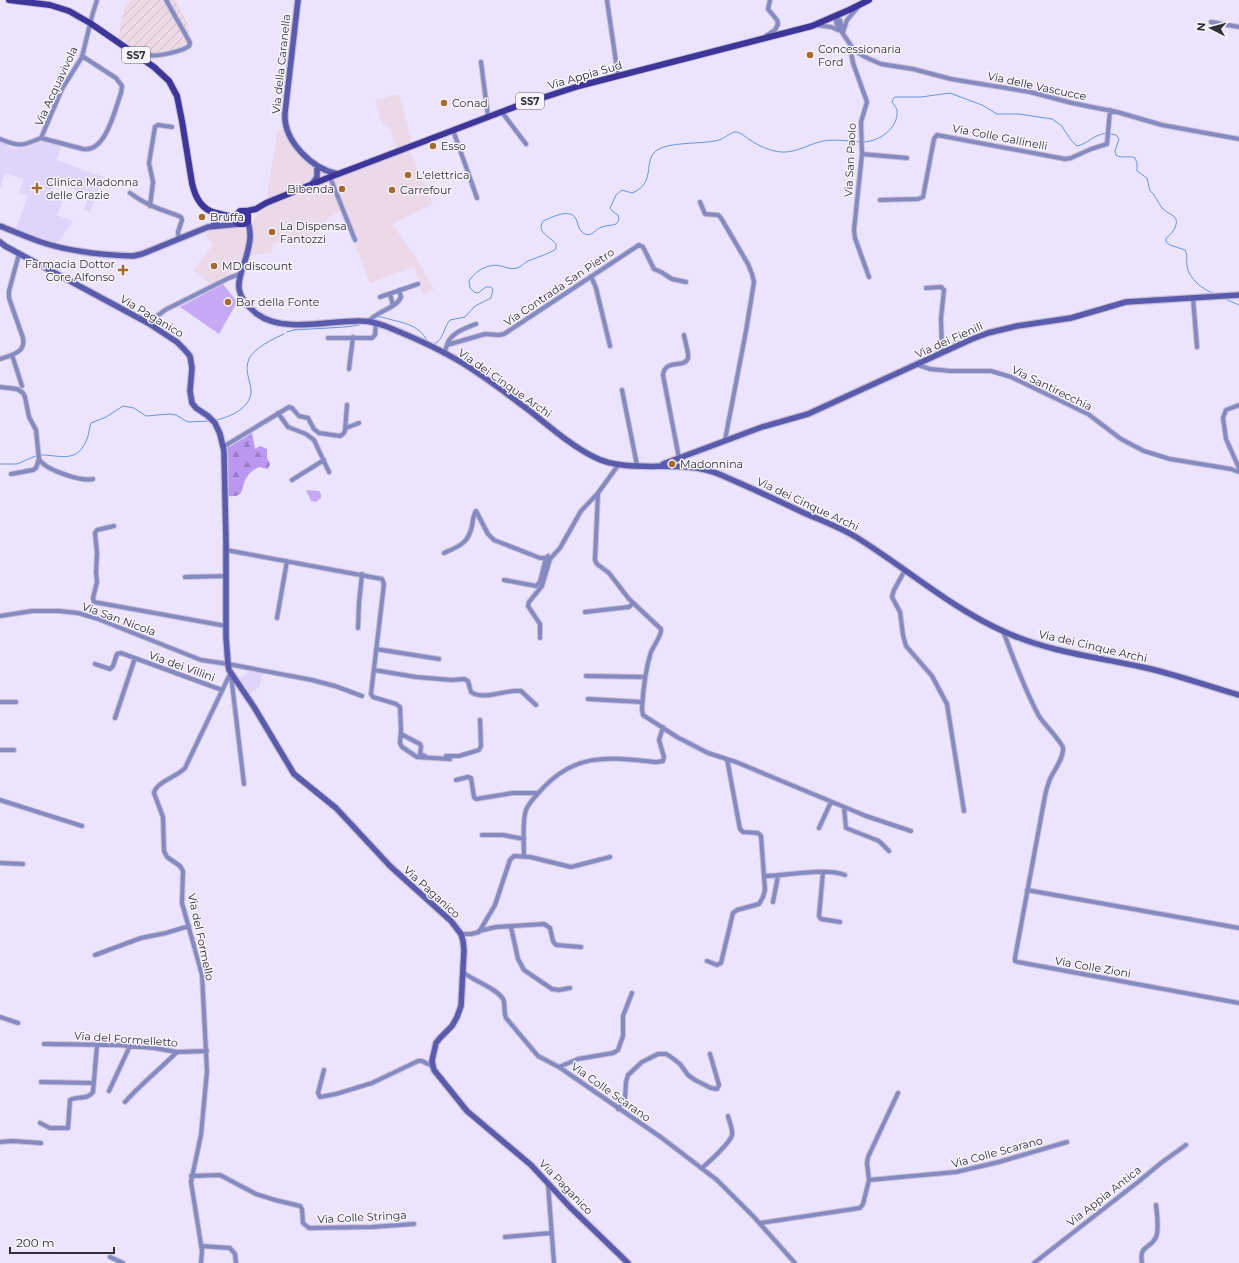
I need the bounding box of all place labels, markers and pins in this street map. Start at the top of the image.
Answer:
place label: Concessionaria Ford [818,42,901,69]
marker: Concessionaria Ford [805,50,815,60]
place label: Conad [452,96,488,110]
marker: Conad [439,98,449,108]
place label: Esso [441,139,466,153]
marker: Esso [428,141,438,151]
place label: L'elettrica [416,168,470,182]
marker: L'elettrica [403,170,413,180]
place label: Clinica Madonna delle Grazie [46,175,138,202]
marker: Clinica Madonna delle Grazie [31,182,43,194]
place label: Bibenda [287,182,334,196]
place label: Carrefour [400,183,452,197]
marker: Bibenda [337,184,347,194]
marker: Carrefour [387,185,397,195]
place label: Bruffa [210,210,244,224]
marker: Bruffa [197,212,207,222]
place label: La Dispensa Fantozzi [280,219,347,246]
marker: La Dispensa Fantozzi [267,227,277,237]
place label: Farmacia Dottor Core Alfonso [25,257,115,284]
place label: MD discount [222,259,293,273]
marker: MD discount [209,261,219,271]
marker: Farmacia Dottor Core Alfonso [118,265,128,275]
place label: Bar della Fonte [236,295,320,309]
marker: Bar della Fonte [223,297,233,307]
place label: Madonnina [680,457,743,471]
marker: Madonnina [667,459,677,469]

